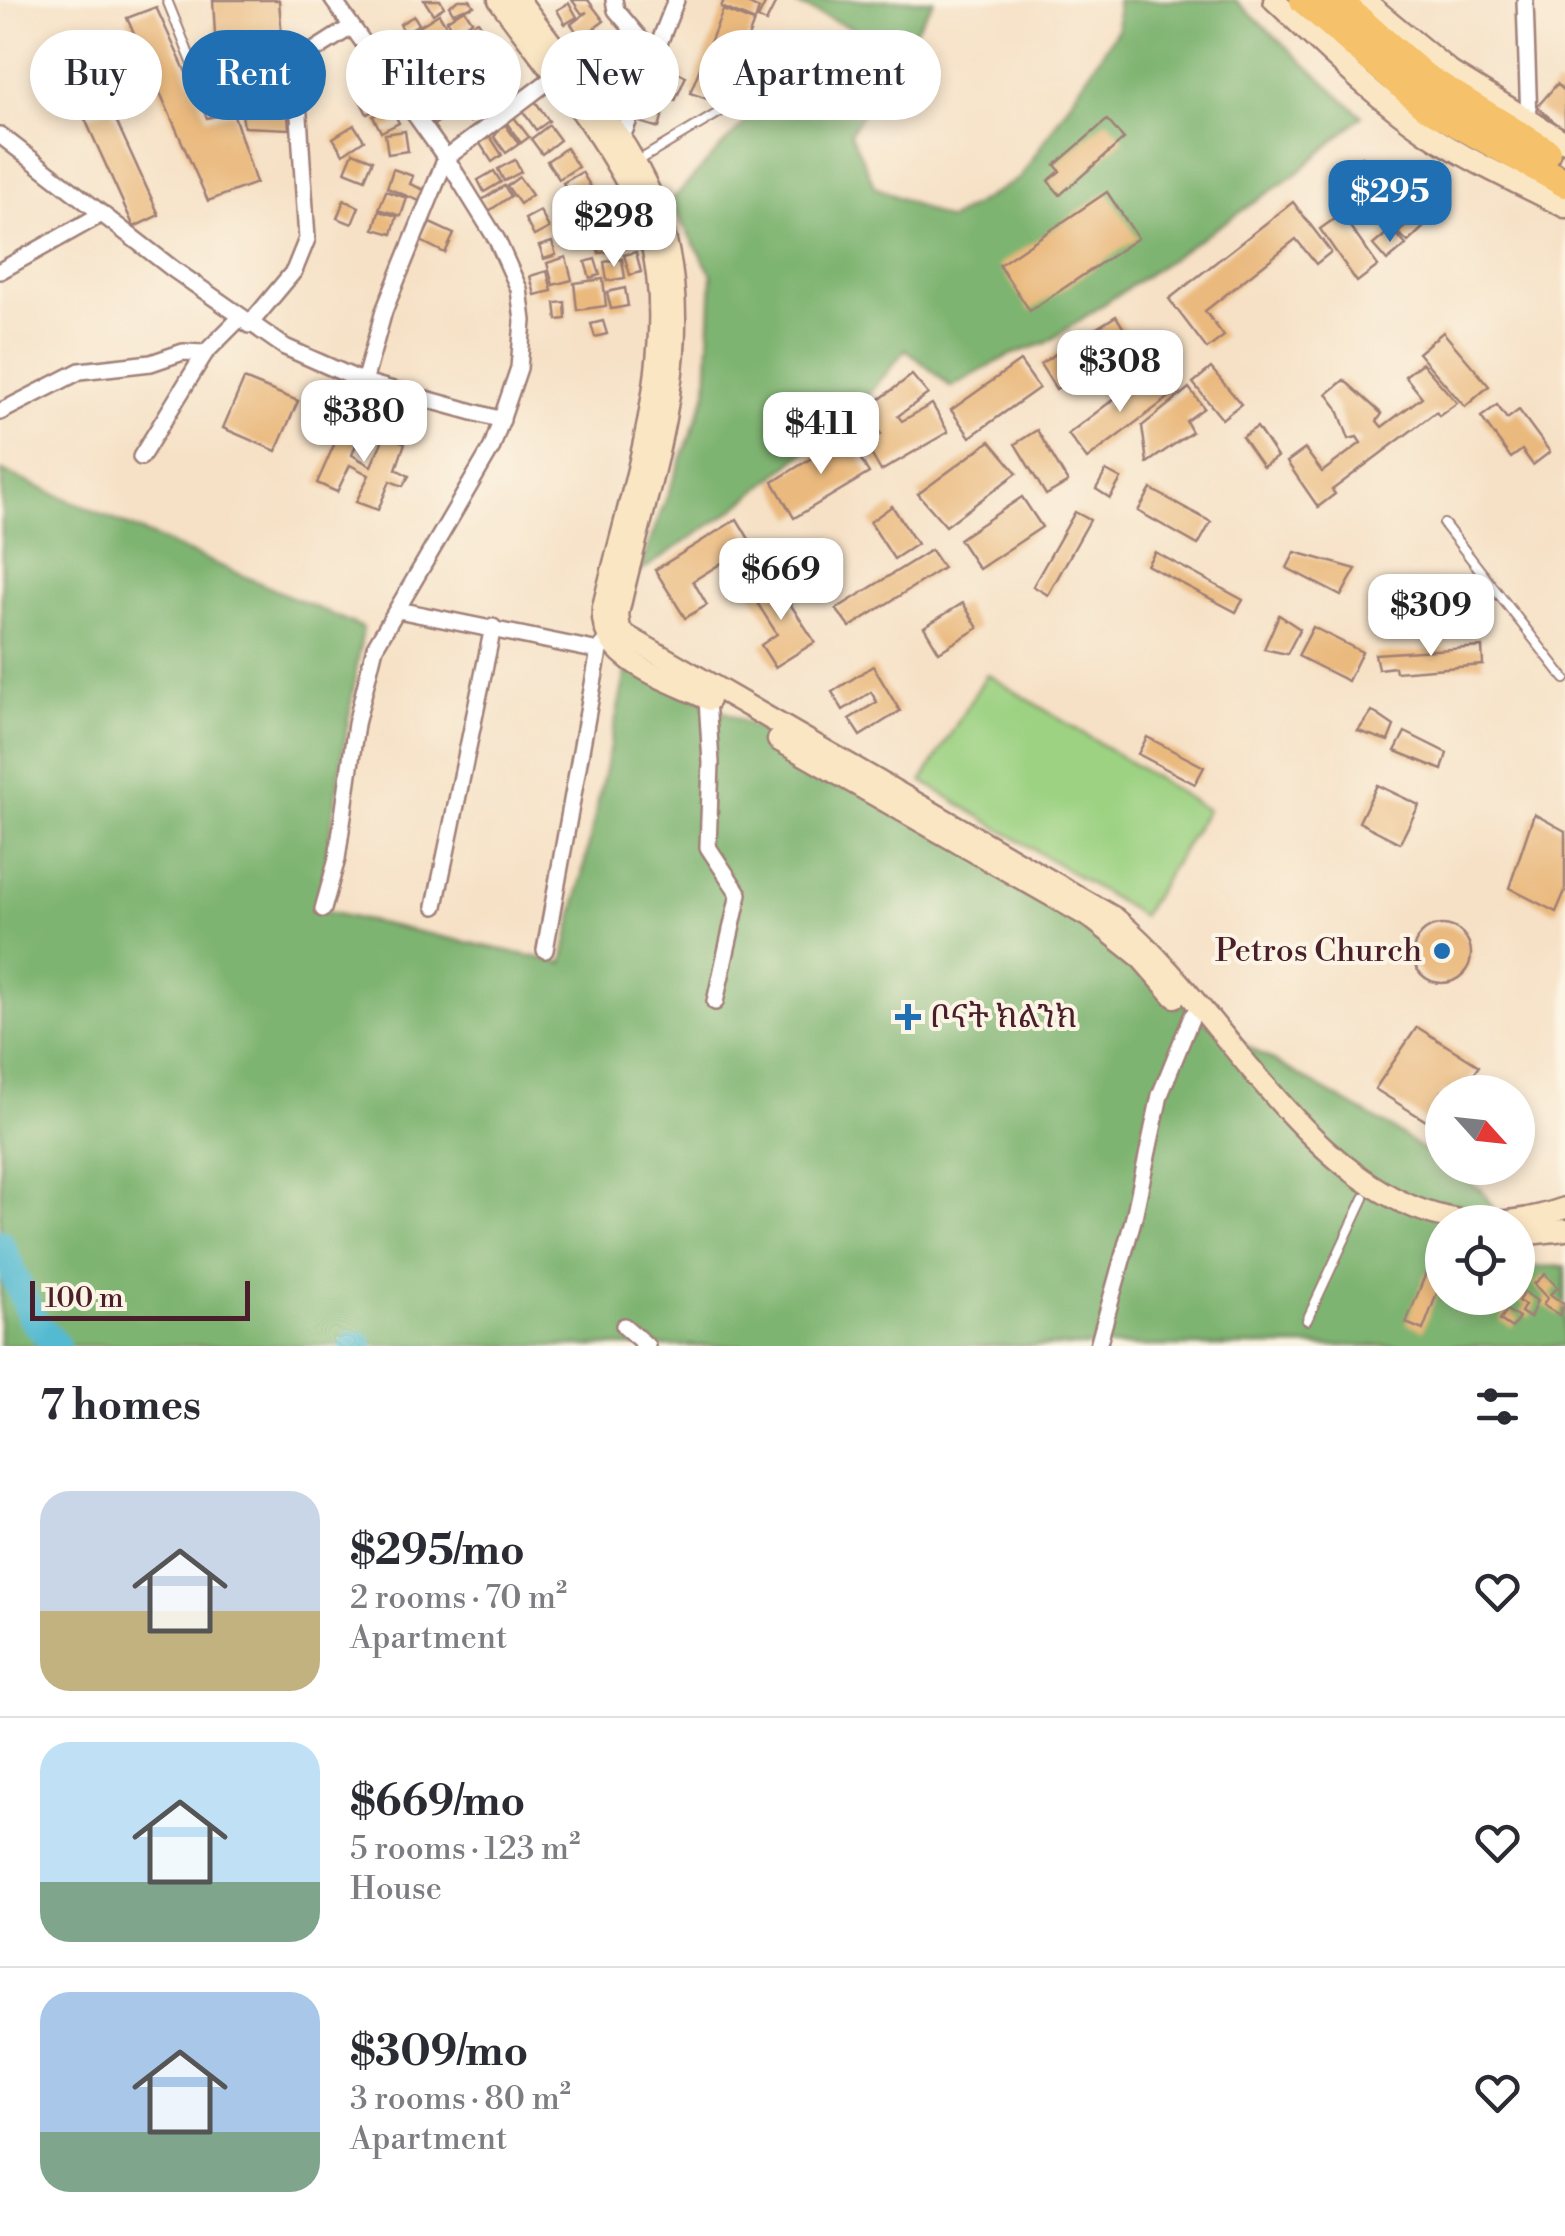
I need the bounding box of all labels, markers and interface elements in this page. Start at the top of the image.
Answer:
chip: Buy [30,30,162,120]
chip: Rent [182,30,326,120]
chip: Filters [346,30,521,120]
chip: New [541,30,679,120]
chip: Apartment [699,30,941,120]
pin: $295 [1331,160,1449,245]
text: $295 [1350,172,1430,212]
pin: $298 [555,185,673,270]
text: $298 [574,197,654,237]
pin: $308 [1061,330,1179,415]
text: $308 [1079,342,1161,382]
pin: $380 [305,380,423,465]
text: $380 [323,392,405,432]
pin: $411 [762,392,880,477]
text: $411 [785,404,857,444]
pin: $669 [722,538,840,623]
text: $669 [741,550,821,590]
pin: $309 [1372,574,1490,659]
text: $309 [1390,586,1472,626]
place label: Petros Church [1215,931,1422,971]
marker: Petros Church [1431,940,1453,962]
place label: ቦናት ክልንክ [930,997,1077,1037]
marker: ቦናት ክልንክ [895,1004,921,1030]
north arrow [1425,1075,1535,1185]
map controls [1425,1075,1535,1315]
button: locate [1425,1205,1535,1315]
scale bar [30,1276,250,1320]
text: 100 m [45,1281,124,1316]
icon: filters [1470,1379,1525,1434]
text: 7 homes [40,1380,201,1433]
text: $295/mo [350,1525,525,1578]
icon: home [120,1531,240,1651]
icon: heart [1470,1564,1525,1619]
text: 2 rooms · 70 m² [350,1578,567,1618]
text: Apartment [350,1618,507,1658]
text: $669/mo [350,1776,525,1829]
icon: home [120,1782,240,1902]
icon: heart [1470,1815,1525,1870]
text: 5 rooms · 123 m² [350,1829,580,1869]
text: House [350,1869,442,1909]
text: $309/mo [350,2026,528,2079]
icon: home [120,2032,240,2152]
icon: heart [1470,2065,1525,2120]
text: 3 rooms · 80 m² [350,2079,571,2119]
text: Apartment [350,2119,507,2159]

